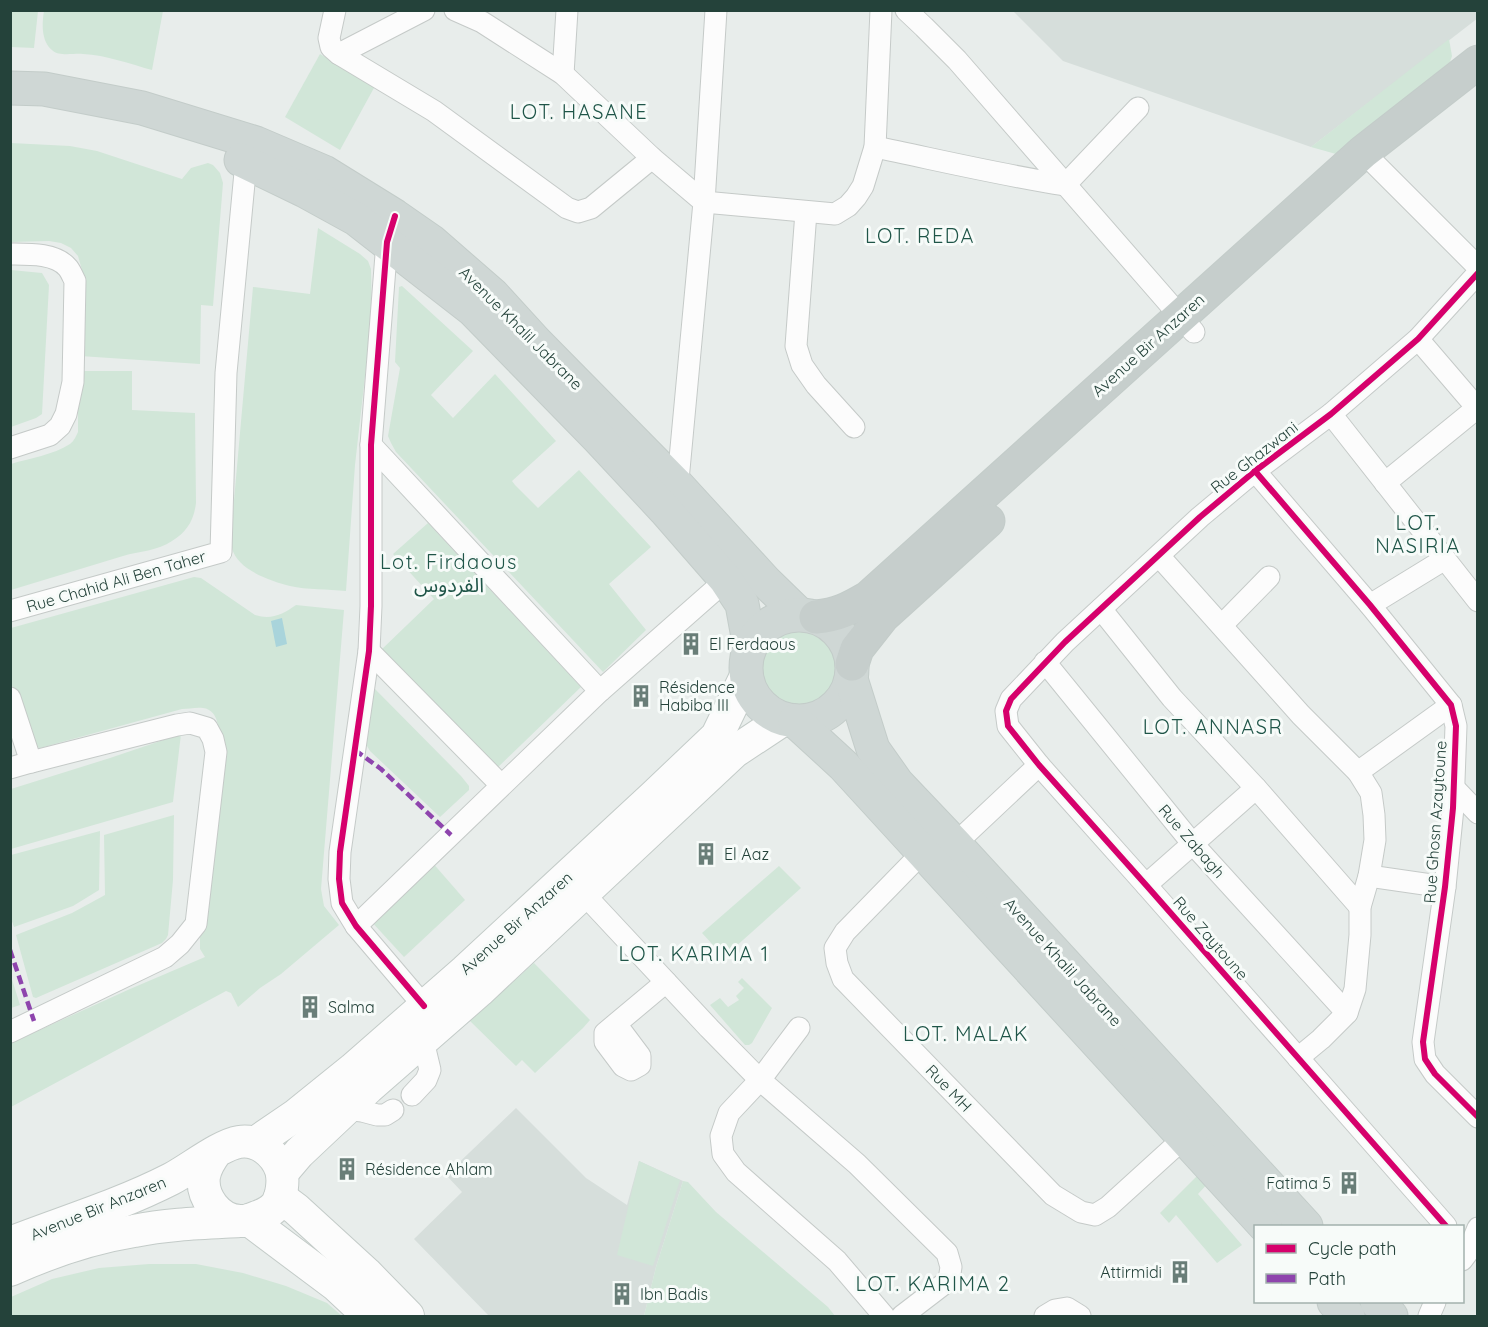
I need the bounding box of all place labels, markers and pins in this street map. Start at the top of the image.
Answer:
building icon: El Ferdaous [678,631,704,657]
place label: El Ferdaous [709,634,795,654]
place label: Résidence Habiba III [659,677,735,715]
building icon: Résidence Habiba III [628,683,654,709]
building icon: El Aaz [693,841,719,867]
place label: El Aaz [724,844,769,864]
building icon: Salma [297,994,323,1020]
place label: Salma [328,997,375,1017]
building icon: Résidence Ahlam [334,1156,360,1182]
place label: Résidence Ahlam [365,1159,493,1179]
building icon: Fatima 5 [1336,1170,1362,1196]
place label: Fatima 5 [1266,1173,1331,1193]
building icon: Attirmidi [1167,1259,1193,1285]
place label: Attirmidi [1100,1262,1162,1282]
building icon: Ibn Badis [609,1281,635,1307]
place label: Ibn Badis [640,1284,708,1304]

